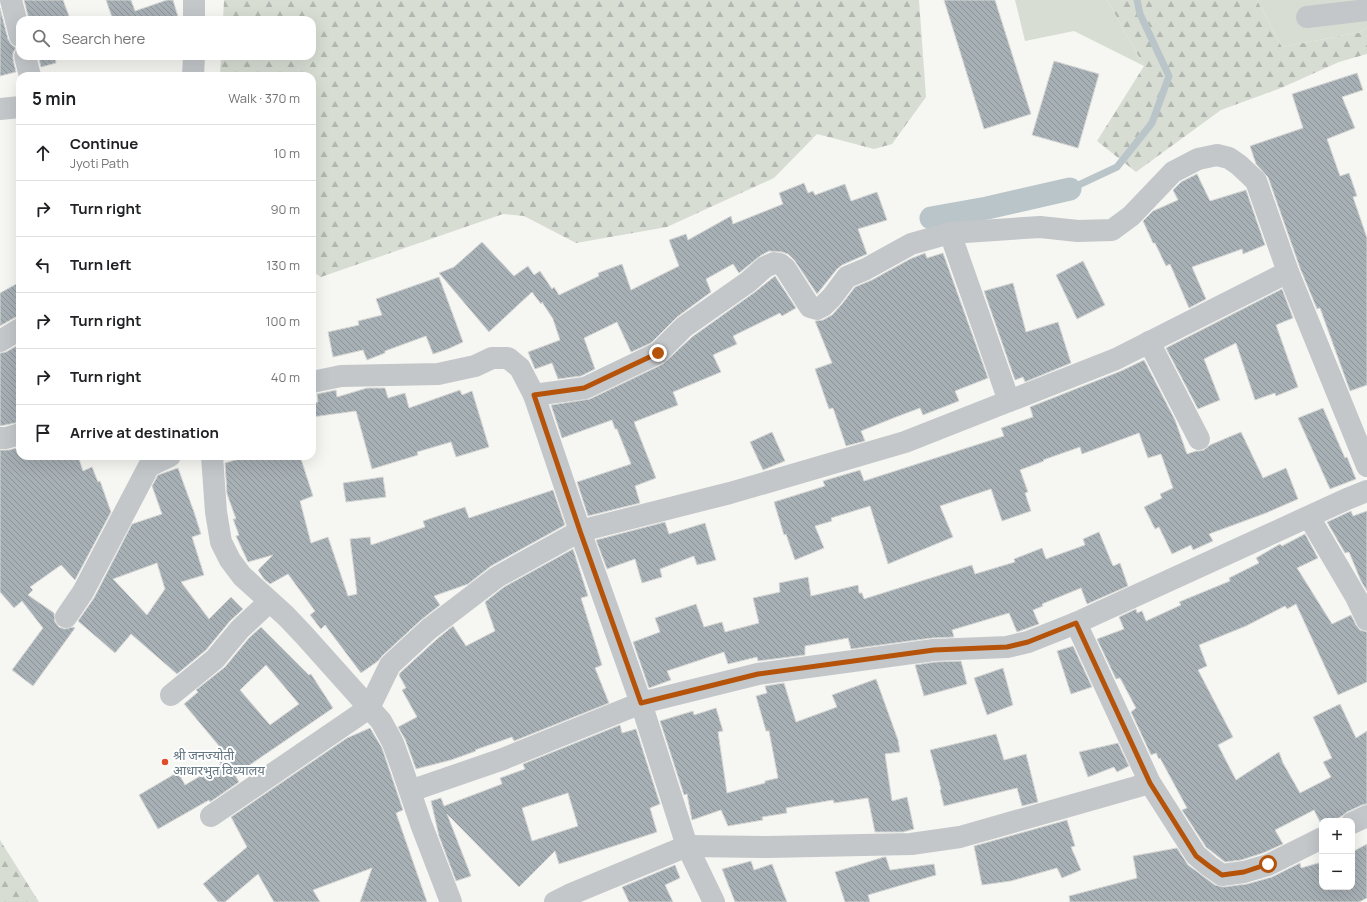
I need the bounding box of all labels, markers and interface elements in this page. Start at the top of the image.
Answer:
search box [16,16,316,60]
icon: search [30,27,52,49]
text: Search here [62,28,145,49]
text: 5 min [32,87,76,110]
text: Walk · 370 m [228,89,300,107]
text: Continue [70,133,138,154]
icon: ahead [32,142,54,164]
text: 10 m [273,144,300,162]
text: Jyoti Path [70,154,129,172]
icon: right [32,198,54,220]
text: Turn right [70,198,141,219]
text: 90 m [270,200,300,218]
icon: left [32,254,54,276]
text: Turn left [70,254,132,275]
text: 130 m [266,256,300,274]
icon: right [32,310,54,332]
text: Turn right [70,310,141,331]
text: 100 m [265,312,300,330]
route end [649,344,667,362]
icon: right [32,366,54,388]
text: Turn right [70,366,141,387]
text: 40 m [271,368,300,386]
icon: arrive [32,422,54,444]
text: Arrive at destination [70,422,219,443]
place label: श्री जनज्योती आधारभुत विध्यालय [173,746,265,779]
marker: श्री जनज्योती आधारभुत विध्यालय [160,757,170,767]
map controls [1319,818,1355,890]
button: + [1319,818,1355,854]
button: − [1319,854,1355,890]
route start [1259,855,1277,873]

